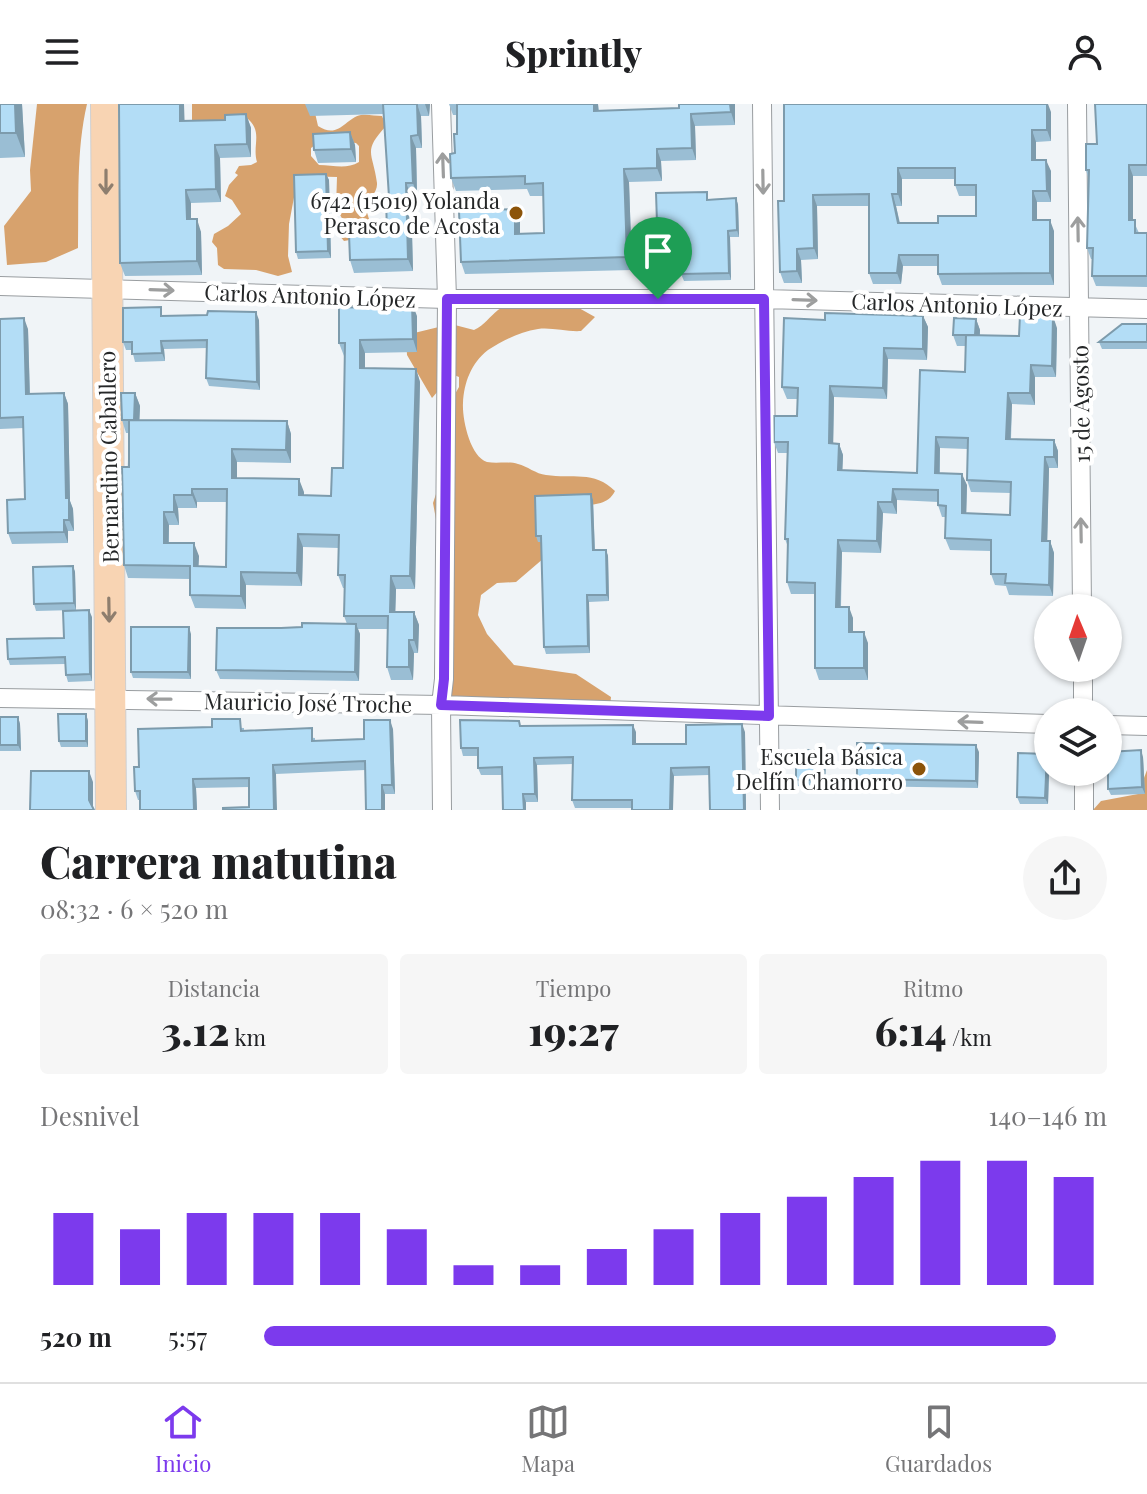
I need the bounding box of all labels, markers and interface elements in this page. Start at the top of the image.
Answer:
text: Sprintly [505,28,642,76]
icon: menu [40,30,84,74]
icon: person [1063,30,1107,74]
one-way arrow [435,152,450,179]
one-way arrow [98,168,114,195]
one-way arrow [755,168,771,195]
place label: 6742 (15019) Yolanda Perasco de Acosta [310,185,500,240]
marker: 6742 (15019) Yolanda Perasco de Acosta [507,204,525,222]
one-way arrow [1070,216,1086,243]
pin [624,217,692,299]
icon: arrive [636,229,680,273]
street label: Carlos Antonio López [204,276,416,314]
one-way arrow [148,282,175,298]
street label: Carlos Antonio López [851,285,1063,323]
one-way arrow [791,292,818,307]
street label: 15 de Agosto [1064,345,1096,463]
street label: Bernardino Caballero [91,351,125,563]
one-way arrow [1074,517,1089,544]
north arrow [1034,594,1122,682]
map controls [1034,594,1122,786]
one-way arrow [101,596,117,623]
street label: Mauricio José Troche [204,685,412,719]
one-way arrow [146,692,173,707]
button: layers [1034,698,1122,786]
one-way arrow [957,714,984,729]
place label: Escuela Básica Delfín Chamorro [735,741,903,796]
marker: Escuela Básica Delfín Chamorro [910,760,928,778]
text: Carrera matutina [40,831,397,890]
button: share [1023,836,1107,920]
text: 08:32 · 6 × 520 m [40,891,228,926]
text: Distancia [168,973,260,1003]
text: Tiempo [536,973,611,1003]
text: Ritmo [903,973,963,1003]
text: 3.12 [162,1003,230,1056]
text: 19:27 [528,1003,619,1056]
text: 6:14 [874,1003,947,1056]
text: km [230,1022,266,1052]
text: /km [947,1022,992,1052]
text: Desnivel [40,1098,140,1133]
text: 140–146 m [989,1098,1107,1133]
text: 520 m [40,1319,112,1354]
text: 5:57 [168,1319,207,1354]
tab: Inicio [155,1400,211,1478]
tab: Mapa [521,1400,575,1478]
tab: Guardados [885,1400,992,1478]

